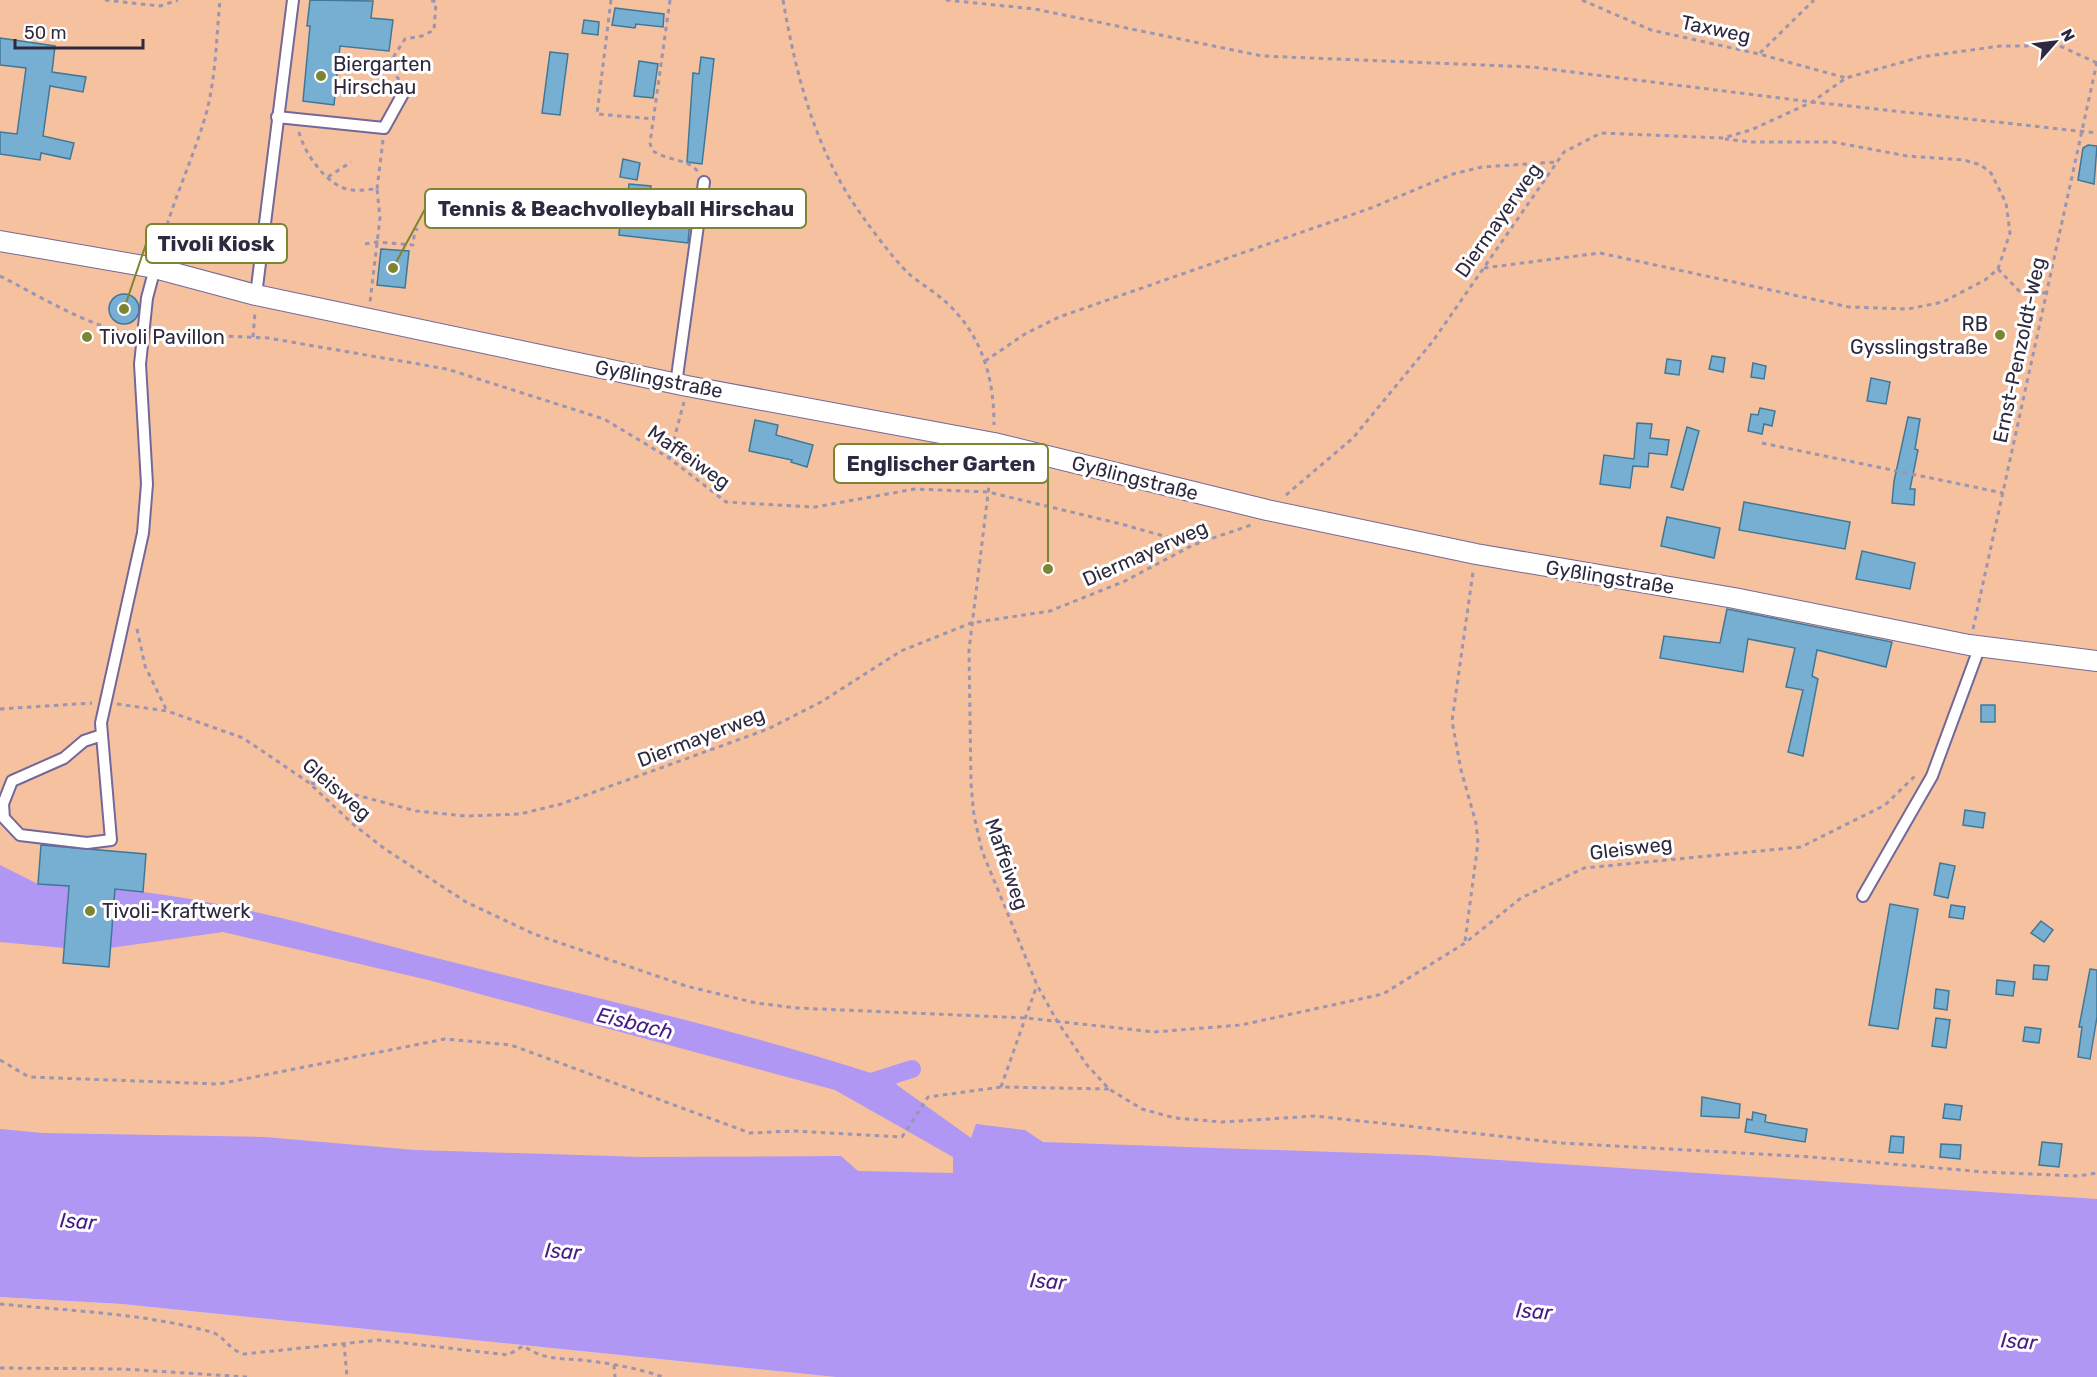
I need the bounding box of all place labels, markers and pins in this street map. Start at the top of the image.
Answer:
place label: Biergarten Hirschau [333,52,432,99]
marker: Biergarten Hirschau [314,69,328,83]
callout: Tennis & Beachvolleyball Hirschau [425,189,806,228]
callout: Tivoli Kiosk [146,224,287,263]
place label: RB Gysslingstraße [1850,312,1988,359]
place label: Tivoli Pavillon [99,325,225,349]
marker: RB Gysslingstraße [1993,328,2007,342]
marker: Tivoli Pavillon [80,330,94,344]
callout: Englischer Garten [834,444,1048,483]
place label: Tivoli-Kraftwerk [102,899,251,923]
marker: Tivoli-Kraftwerk [83,904,97,918]

